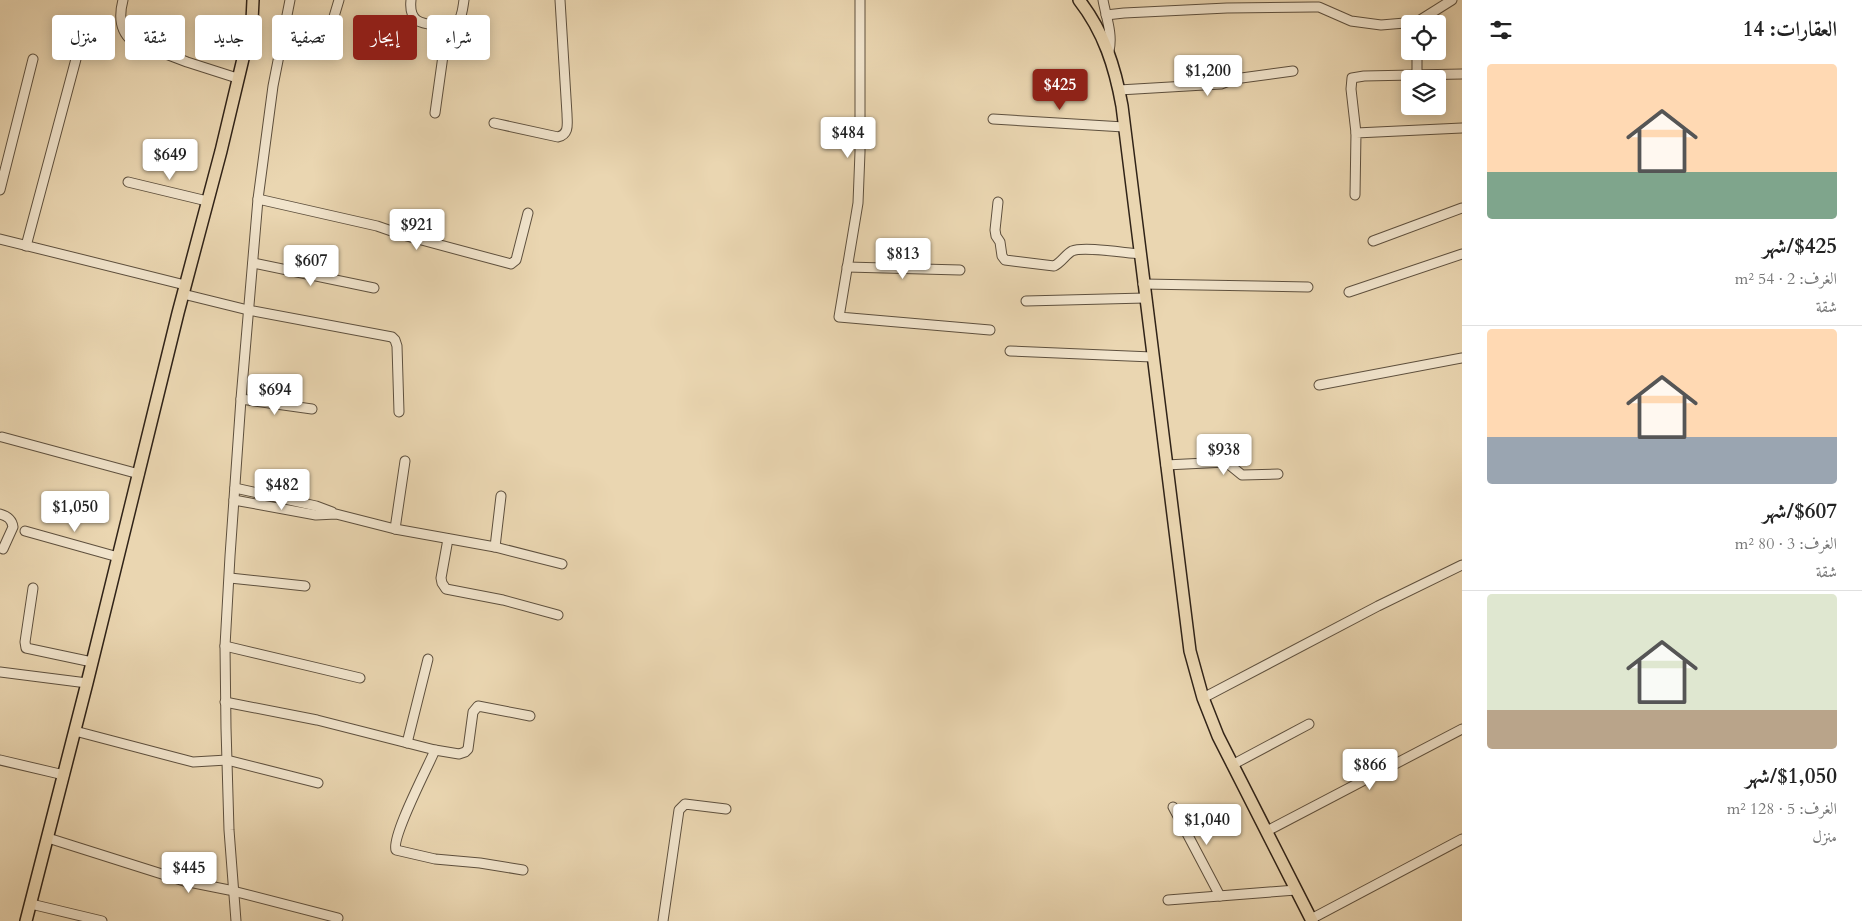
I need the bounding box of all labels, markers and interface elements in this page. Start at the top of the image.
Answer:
chip: منزل [52,15,115,60]
chip: شقة [125,15,185,60]
chip: جديد [195,15,262,60]
chip: تصفية [272,15,343,60]
chip: إيجار [353,15,417,60]
chip: شراء [427,15,490,60]
map controls [1401,15,1446,115]
button: locate [1401,15,1446,60]
text: العقارات: 14 [1743,15,1837,44]
icon: filters [1487,16,1515,44]
pin: $1,200 [1167,54,1249,97]
text: $1,200 [1185,60,1231,82]
pin: $425 [1030,68,1090,111]
button: layers [1401,70,1446,115]
text: $425 [1044,74,1076,96]
icon: home [1617,96,1707,186]
pin: $484 [818,116,878,159]
text: $484 [832,122,864,144]
pin: $649 [140,138,200,181]
text: $649 [154,144,186,166]
pin: $921 [387,208,447,251]
text: $921 [401,214,433,236]
text: $425/شهر [1762,232,1837,261]
pin: $813 [873,238,933,280]
text: $813 [887,243,919,265]
pin: $607 [281,244,341,287]
text: $607 [295,250,327,272]
text: الغرف: 2 · 54 m² [1735,268,1837,290]
text: شقة [1816,296,1837,318]
icon: home [1617,362,1707,452]
pin: $694 [245,374,305,416]
text: $694 [259,379,291,401]
pin: $938 [1194,434,1254,476]
text: $938 [1208,439,1240,461]
pin: $482 [252,468,312,511]
text: $482 [266,474,298,496]
pin: $1,050 [34,490,116,533]
text: $1,050 [52,496,98,518]
text: $607/شهر [1762,497,1837,526]
text: الغرف: 3 · 80 m² [1735,533,1837,555]
text: شقة [1816,561,1837,583]
icon: home [1617,627,1707,717]
pin: $866 [1340,748,1400,791]
text: $866 [1354,754,1386,776]
text: $1,050/شهر [1746,762,1837,791]
text: الغرف: 5 · 128 m² [1727,798,1837,820]
pin: $1,040 [1166,804,1248,846]
text: $1,040 [1184,809,1230,831]
text: منزل [1812,826,1837,848]
pin: $445 [159,852,219,894]
text: $445 [173,857,205,879]

